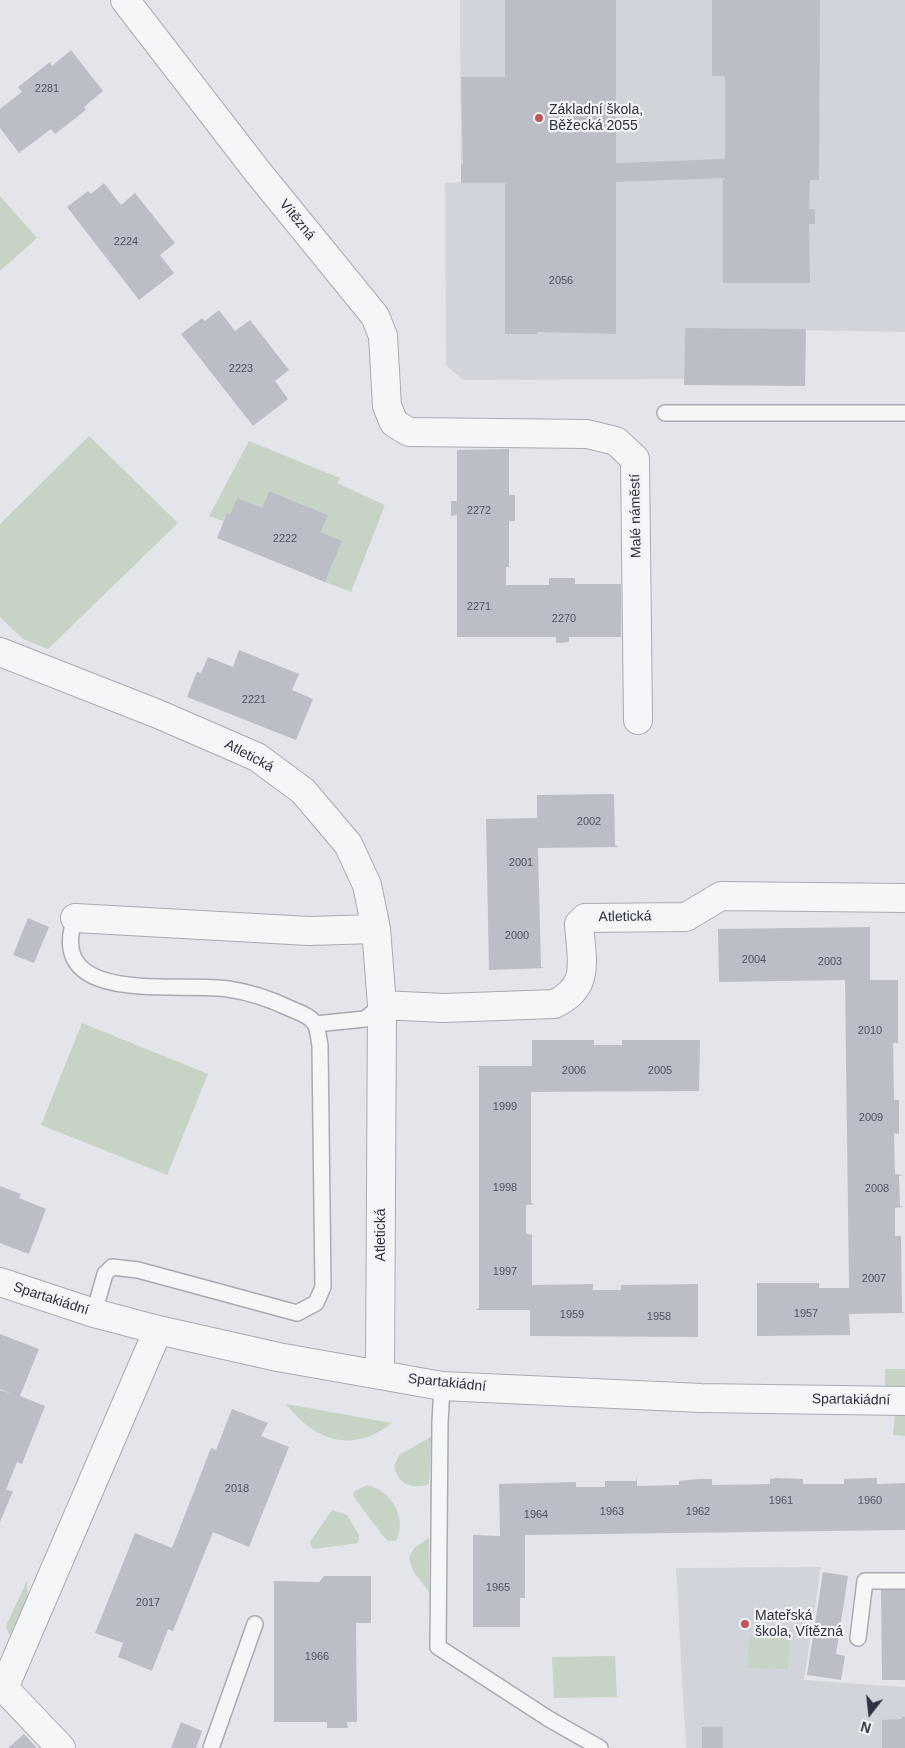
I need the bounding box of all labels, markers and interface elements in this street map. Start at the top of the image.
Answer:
house number: 2281 [35,82,59,96]
place label: Základní škola, Běžecká 2055 [549,102,643,134]
marker: Základní škola, Běžecká 2055 [533,112,545,124]
street label: Vítězná [276,196,318,244]
house number: 2224 [114,235,138,249]
house number: 2056 [549,274,573,288]
house number: 2223 [229,362,253,376]
street label: Malé náměstí [627,474,645,558]
house number: 2272 [467,504,491,518]
house number: 2222 [273,532,297,546]
house number: 2271 [467,600,491,614]
house number: 2270 [552,612,576,626]
house number: 2221 [242,693,266,707]
street label: Atletická [222,736,276,776]
house number: 2002 [577,815,601,829]
house number: 2001 [509,856,533,870]
street label: Atletická [598,908,652,926]
house number: 2000 [505,929,529,943]
house number: 2004 [742,953,766,967]
house number: 2003 [818,955,842,969]
house number: 2010 [858,1024,882,1038]
house number: 2006 [562,1064,586,1078]
house number: 2005 [648,1064,672,1078]
house number: 1999 [493,1100,517,1114]
house number: 2009 [859,1111,883,1125]
house number: 1998 [493,1181,517,1195]
house number: 2008 [865,1182,889,1196]
street label: Atletická [373,1209,389,1261]
house number: 1997 [493,1265,517,1279]
house number: 2007 [862,1272,886,1286]
street label: Spartakiádní [11,1279,91,1319]
house number: 1957 [794,1307,818,1321]
house number: 1959 [560,1308,584,1322]
house number: 1958 [647,1310,671,1324]
street label: Spartakiádní [407,1371,487,1395]
street label: Spartakiádní [812,1391,890,1409]
house number: 2018 [225,1482,249,1496]
house number: 1961 [769,1494,793,1508]
house number: 1960 [858,1494,882,1508]
house number: 1963 [600,1505,624,1519]
house number: 1962 [686,1505,710,1519]
house number: 1964 [524,1508,548,1522]
house number: 1965 [486,1581,510,1595]
house number: 2017 [136,1596,160,1610]
place label: Mateřská škola, Vítězná [755,1608,843,1640]
marker: Mateřská škola, Vítězná [739,1618,751,1630]
house number: 1966 [305,1650,329,1664]
north arrow [845,1688,895,1738]
text: N [859,1718,873,1737]

